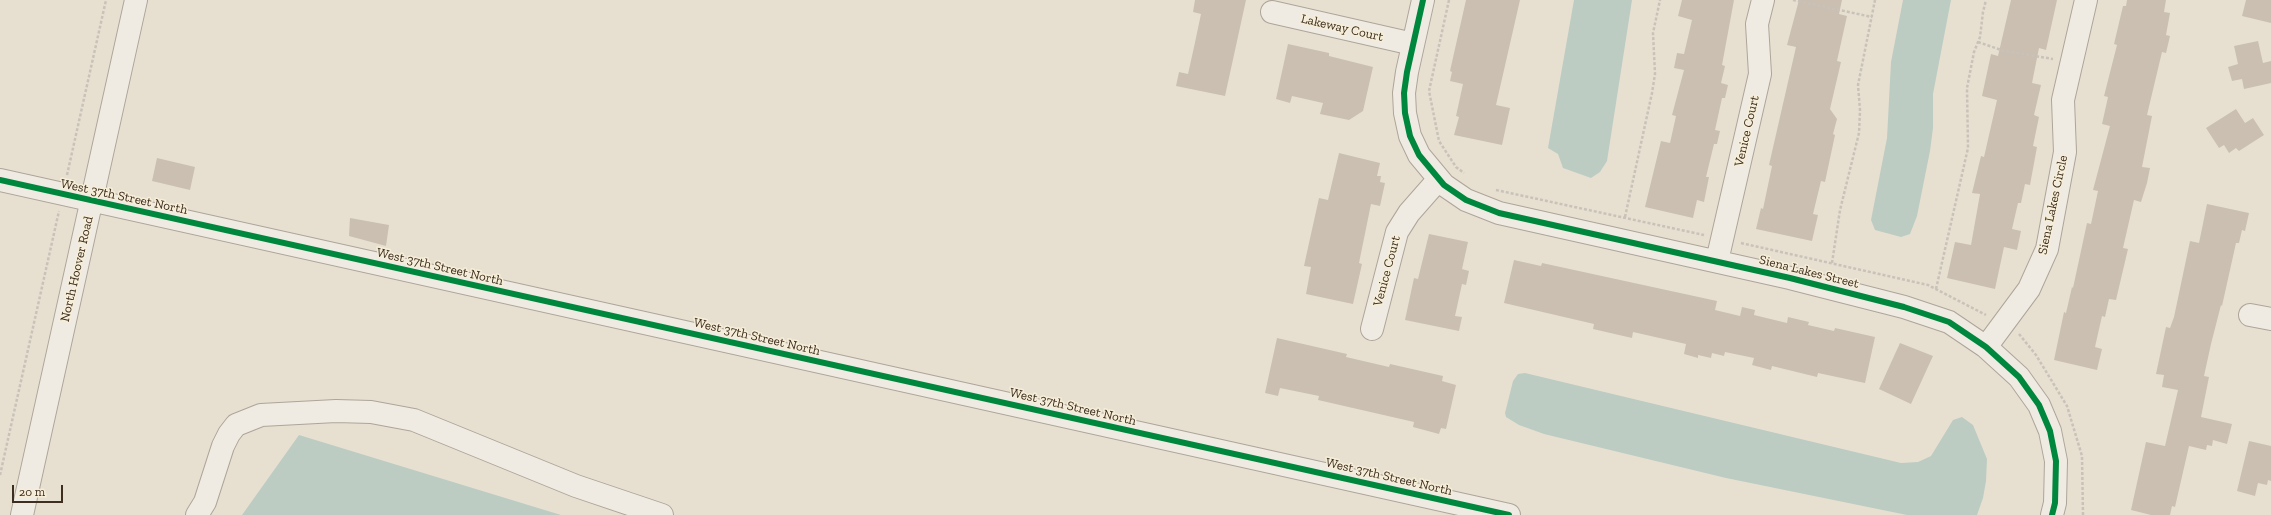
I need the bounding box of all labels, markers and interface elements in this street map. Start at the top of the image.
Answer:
street label: Lakeway Court [1299,11,1385,45]
street label: Venice Court [1731,94,1763,168]
street label: Siena Lakes Circle [2035,154,2071,256]
street label: West 37th Street North [59,176,189,218]
street label: North Hoover Road [57,215,97,323]
street label: Venice Court [1370,234,1404,308]
street label: West 37th Street North [375,245,505,289]
street label: Siena Lakes Street [1757,252,1861,292]
street label: West 37th Street North [692,315,822,359]
street label: West 37th Street North [1008,385,1138,429]
street label: West 37th Street North [1324,455,1454,499]
scale bar [14,477,65,503]
text: 20 m [19,485,45,499]

